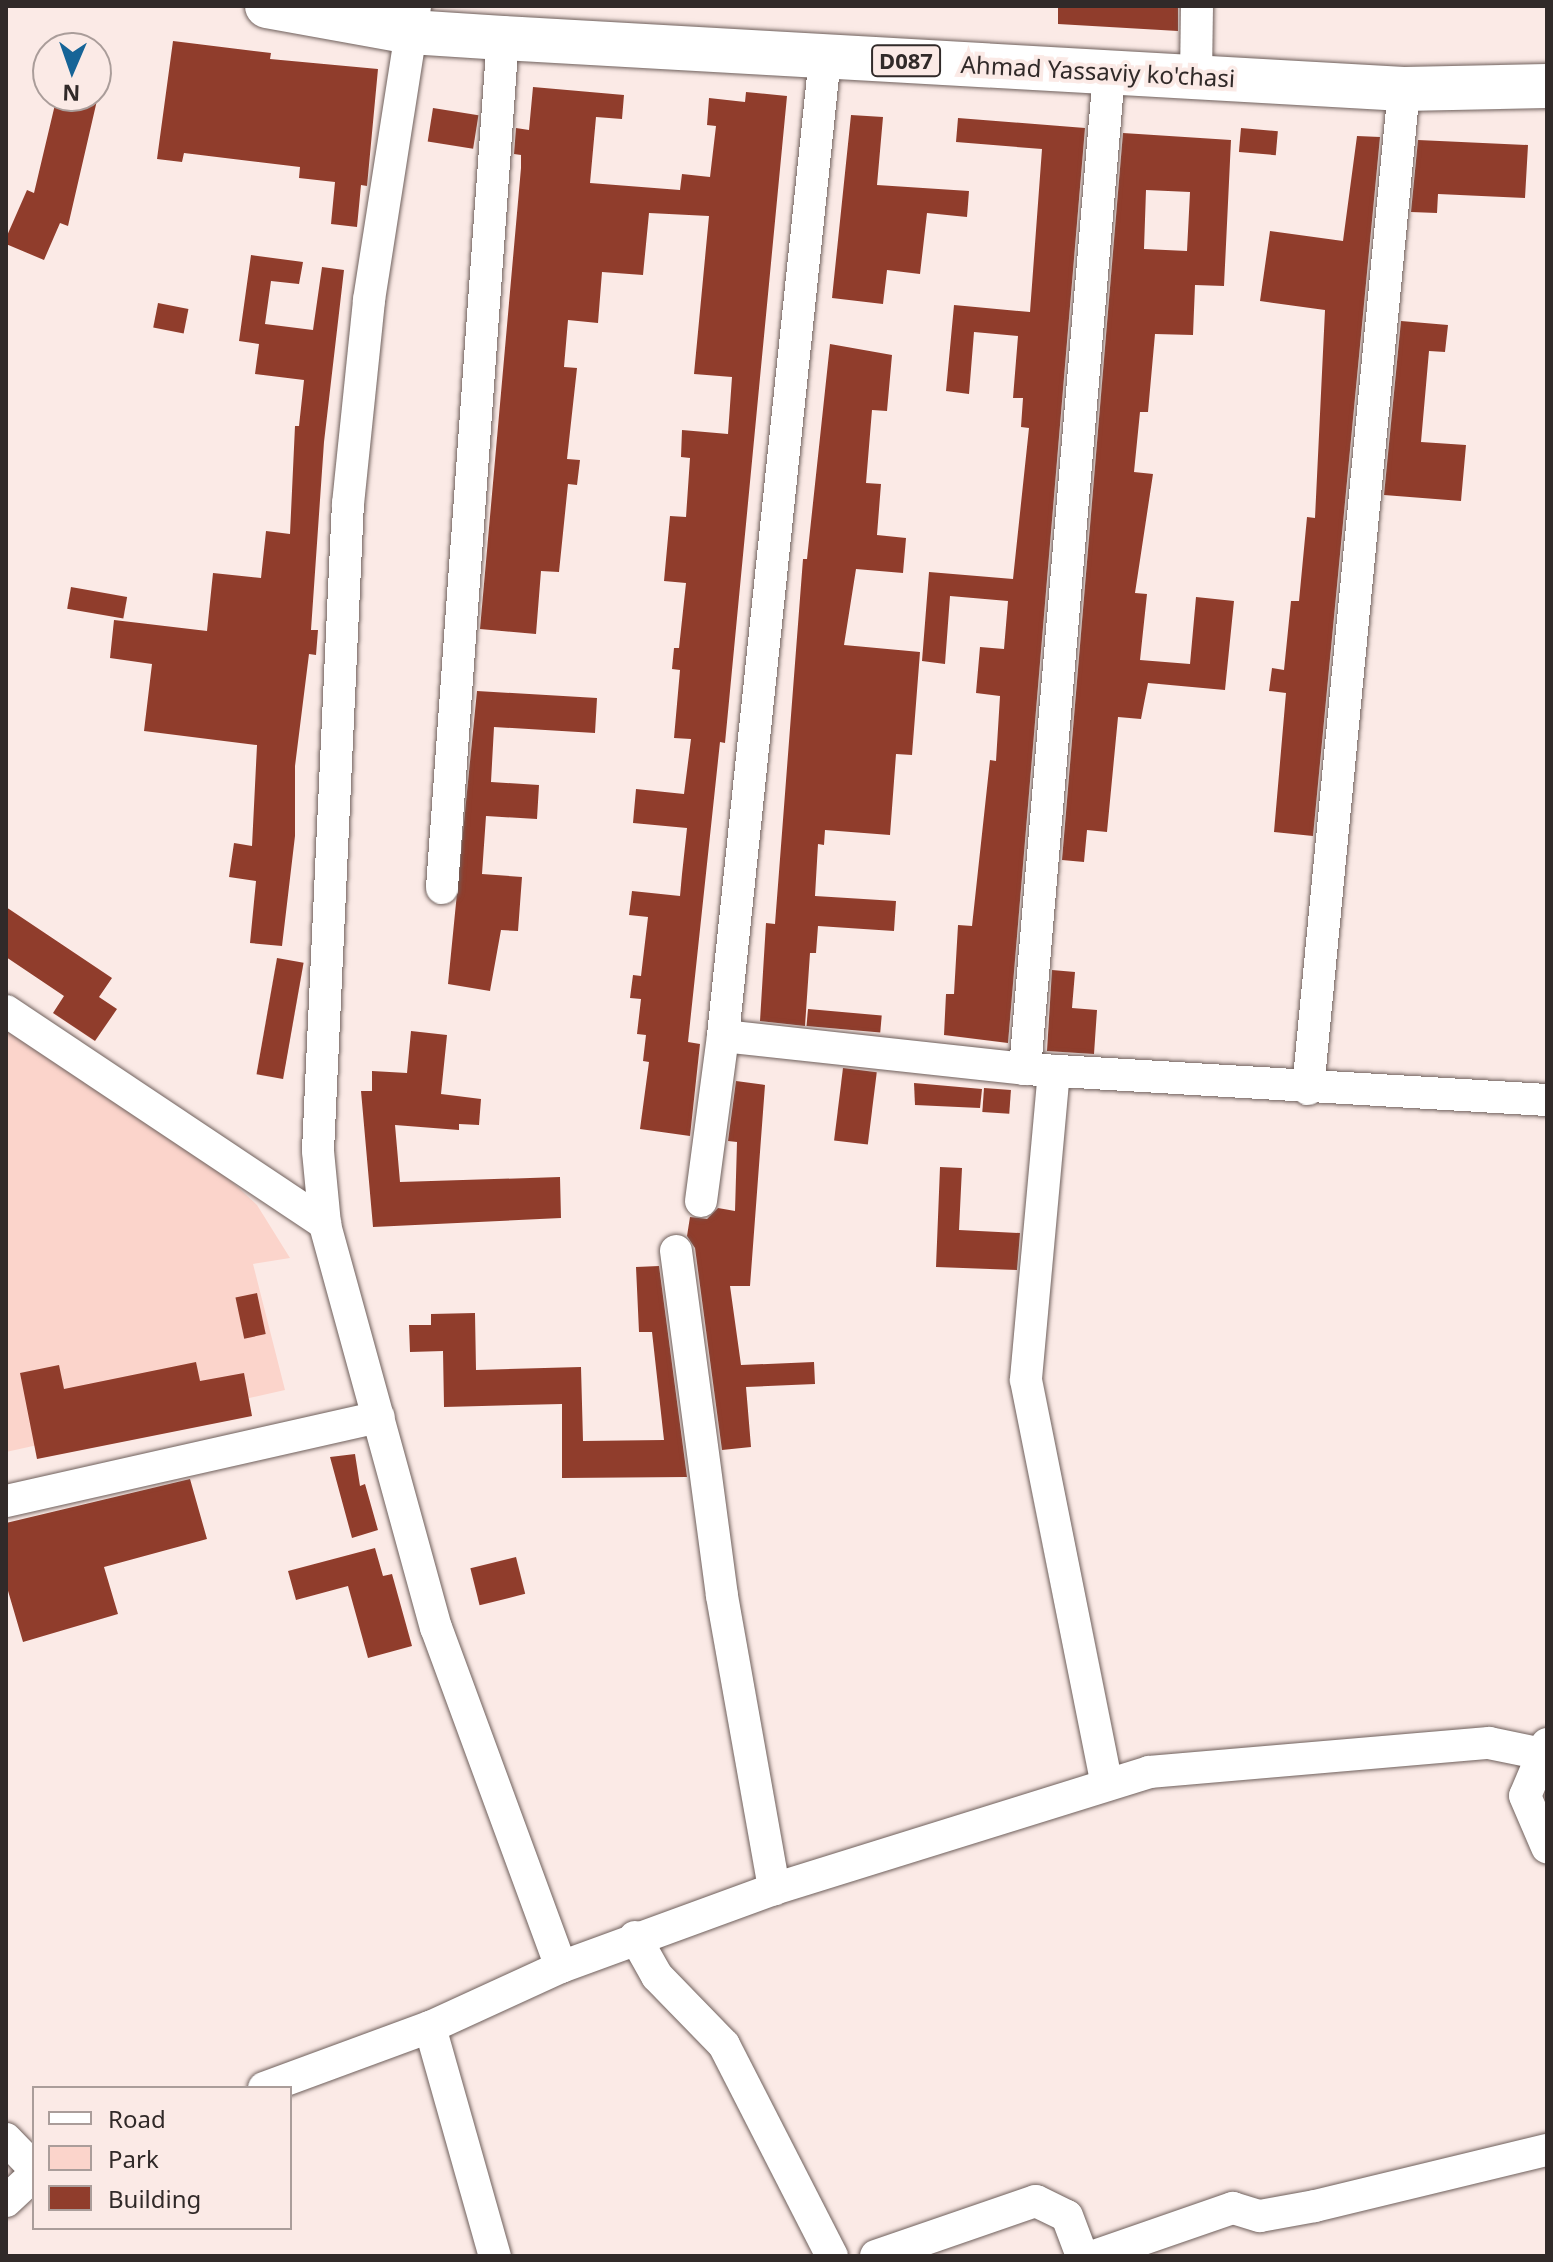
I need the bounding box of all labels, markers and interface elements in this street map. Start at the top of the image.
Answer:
north arrow [32,32,112,112]
road number: D087 [870,43,942,79]
street label: Ahmad Yassaviy ko'chasi [960,49,1236,93]
text: N [62,79,81,109]
legend [32,2086,292,2230]
text: Road [108,2102,166,2135]
text: Park [108,2142,159,2175]
text: Building [108,2182,201,2215]

